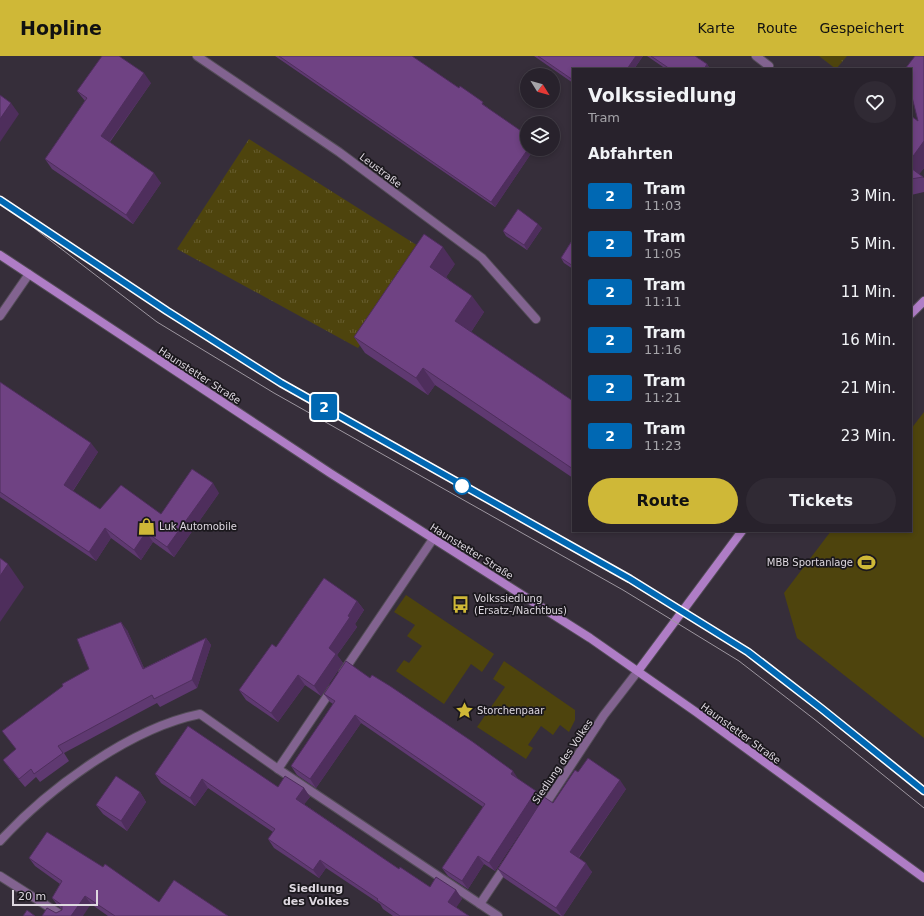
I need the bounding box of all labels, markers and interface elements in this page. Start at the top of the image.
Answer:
text: Hopline [20,17,102,39]
text: Karte [697,20,735,36]
text: Route [757,20,797,36]
text: Gespeichert [819,20,904,36]
north arrow [520,68,560,108]
map controls [520,68,560,156]
button: heart [854,81,896,123]
text: Volkssiedlung [588,84,737,106]
text: Tram [588,110,620,125]
button: layers [520,116,560,156]
text: Abfahrten [588,145,673,163]
street label: Leustraße [358,151,404,190]
text: Tram [644,180,686,198]
text: 3 Min. [850,187,896,205]
text: 2 [605,188,615,204]
text: 11:03 [644,198,681,213]
text: Tram [644,228,686,246]
text: 5 Min. [850,235,896,253]
text: 2 [605,236,615,252]
text: 11:05 [644,246,681,261]
text: Tram [644,276,686,294]
text: 11 Min. [841,283,896,301]
text: 2 [605,284,615,300]
text: 11:11 [644,294,681,309]
text: Tram [644,324,686,342]
text: 16 Min. [841,331,896,349]
text: 2 [605,332,615,348]
text: 11:16 [644,342,681,357]
street label: Haunstetter Straße [157,345,243,406]
text: Tram [644,372,686,390]
text: 21 Min. [841,379,896,397]
text: 2 [605,380,615,396]
text: 11:21 [644,390,681,405]
line badge: 2 [311,394,337,420]
text: 2 [319,399,329,415]
text: Tram [644,420,686,438]
text: 23 Min. [841,427,896,445]
text: 2 [605,428,615,444]
text: 11:23 [644,438,681,453]
unlabelled marker [453,477,471,495]
button: Route [588,478,738,524]
button: Tickets [746,478,896,524]
shop icon: Luk Automobile [136,516,156,536]
place label: Luk Automobile [159,521,237,532]
street label: Haunstetter Straße [428,521,515,581]
sports icon: MBB Sportanlage [856,552,876,572]
place label: MBB Sportanlage [767,557,853,568]
place label: Volkssiedlung (Ersatz-/Nachtbus) [474,593,567,616]
bus stop icon: Volkssiedlung (Ersatz-/Nachtbus) [451,594,471,614]
place icon: Storchenpaar [454,700,474,720]
street label: Haunstetter Straße [699,701,783,766]
place label: Storchenpaar [477,705,545,716]
street label: Siedlung des Volkes [530,717,595,806]
district label: Siedlung des Volkes [283,882,349,908]
scale bar [12,888,98,907]
text: 20 m [18,890,46,903]

